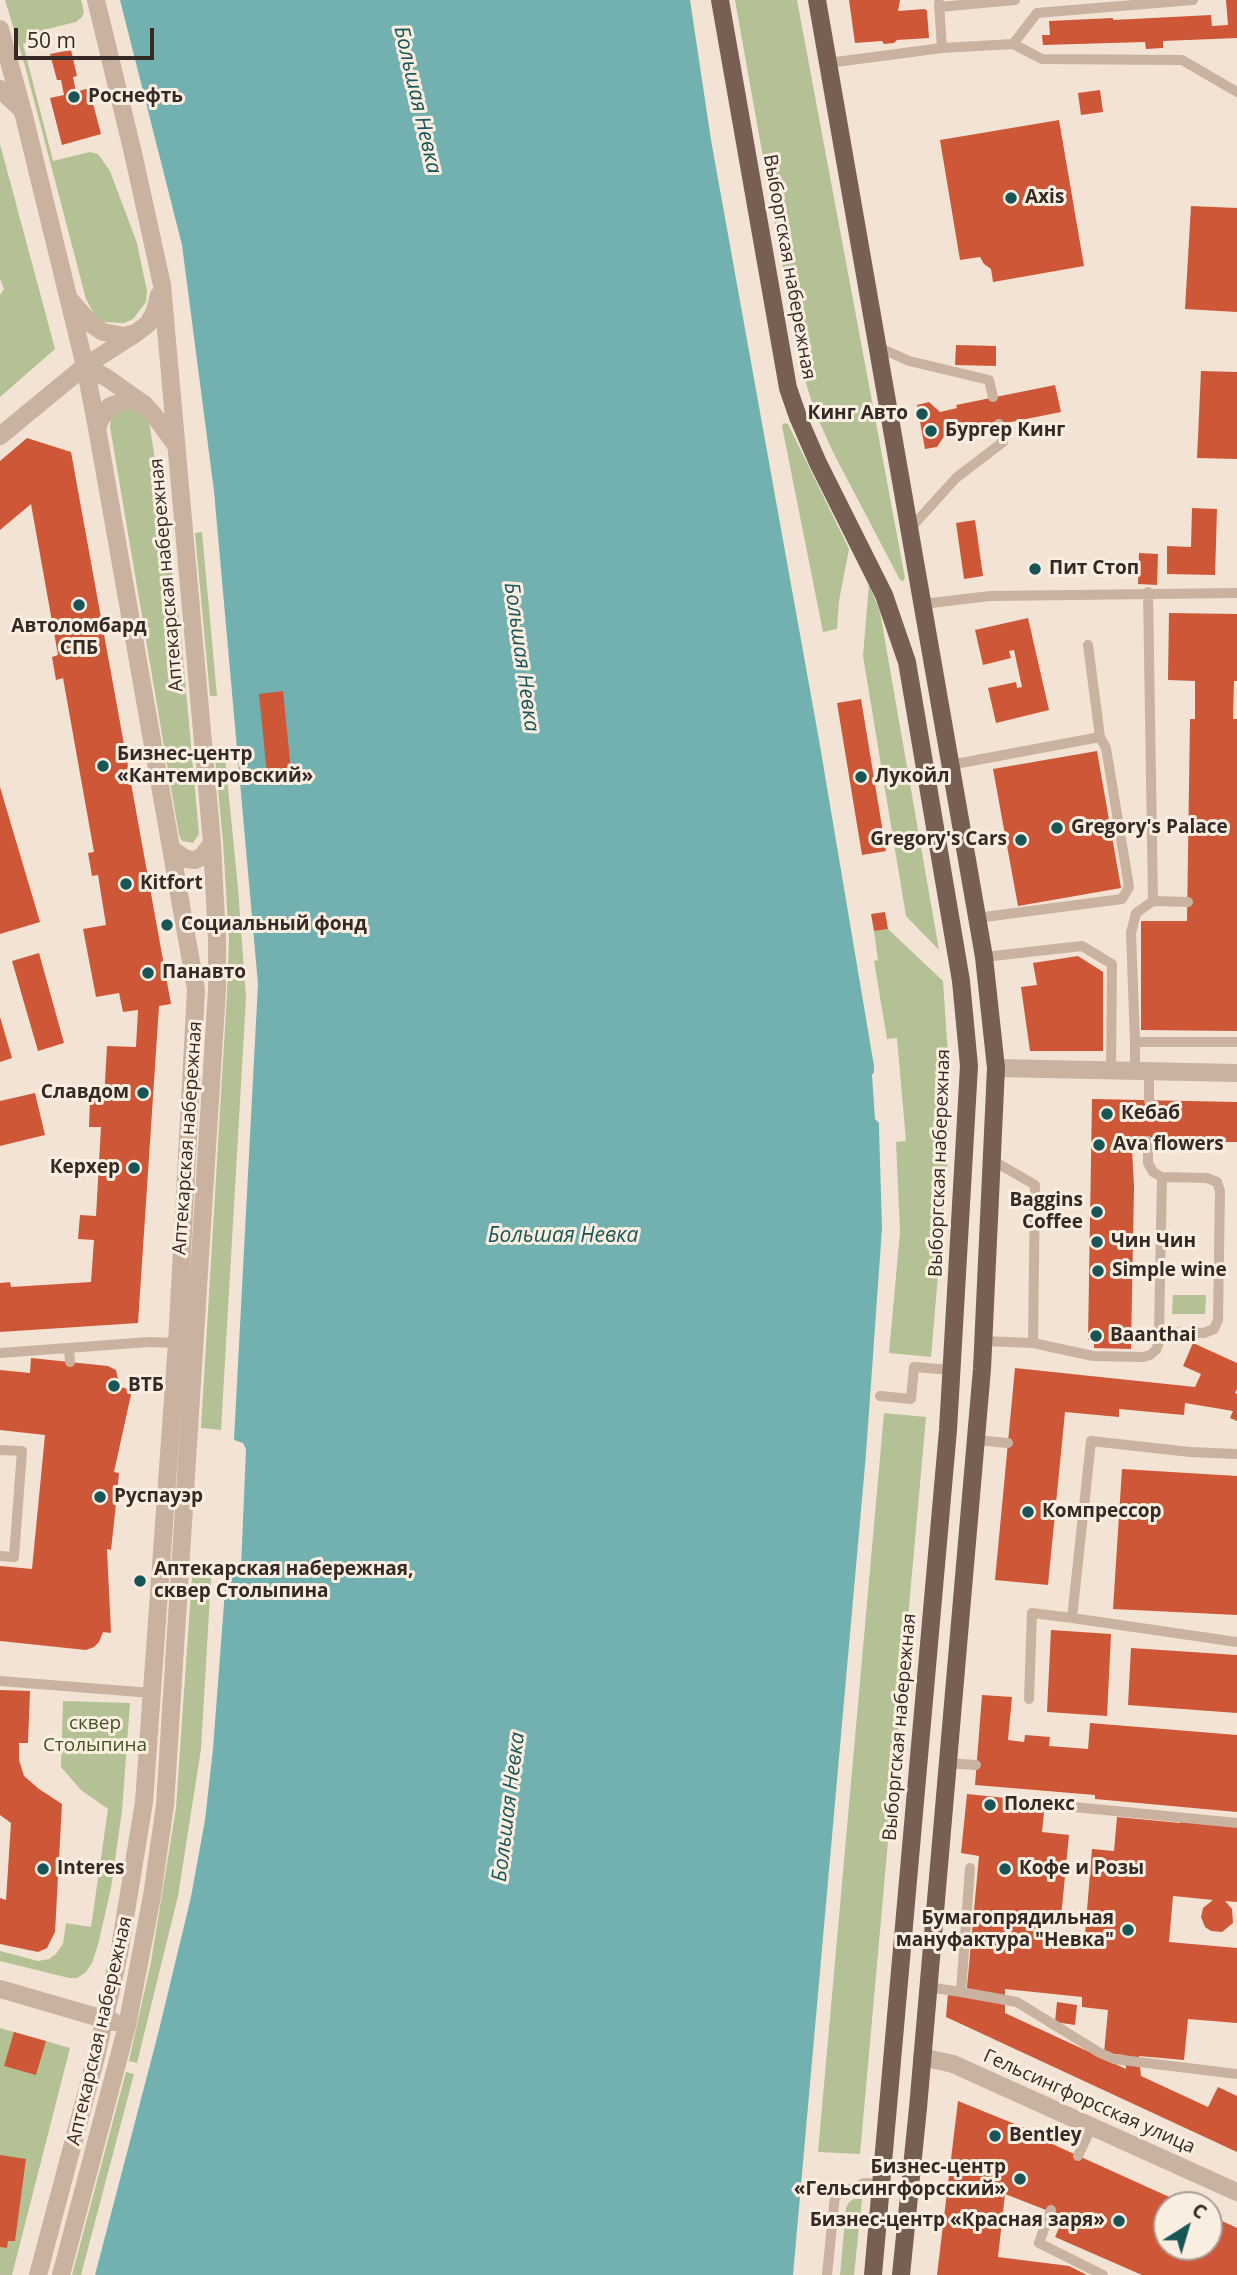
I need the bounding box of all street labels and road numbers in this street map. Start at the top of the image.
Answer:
street label: Выборгская набережная [758,153,820,381]
street label: Аптекарская набережная [145,457,189,693]
street label: Аптекарская набережная [168,1020,208,1256]
street label: Выборгская набережная [925,1049,955,1277]
street label: Выборгская набережная [879,1612,921,1842]
street label: Аптекарская набережная [63,1914,137,2148]
street label: Гельсингфорсская улица [979,2045,1199,2159]

